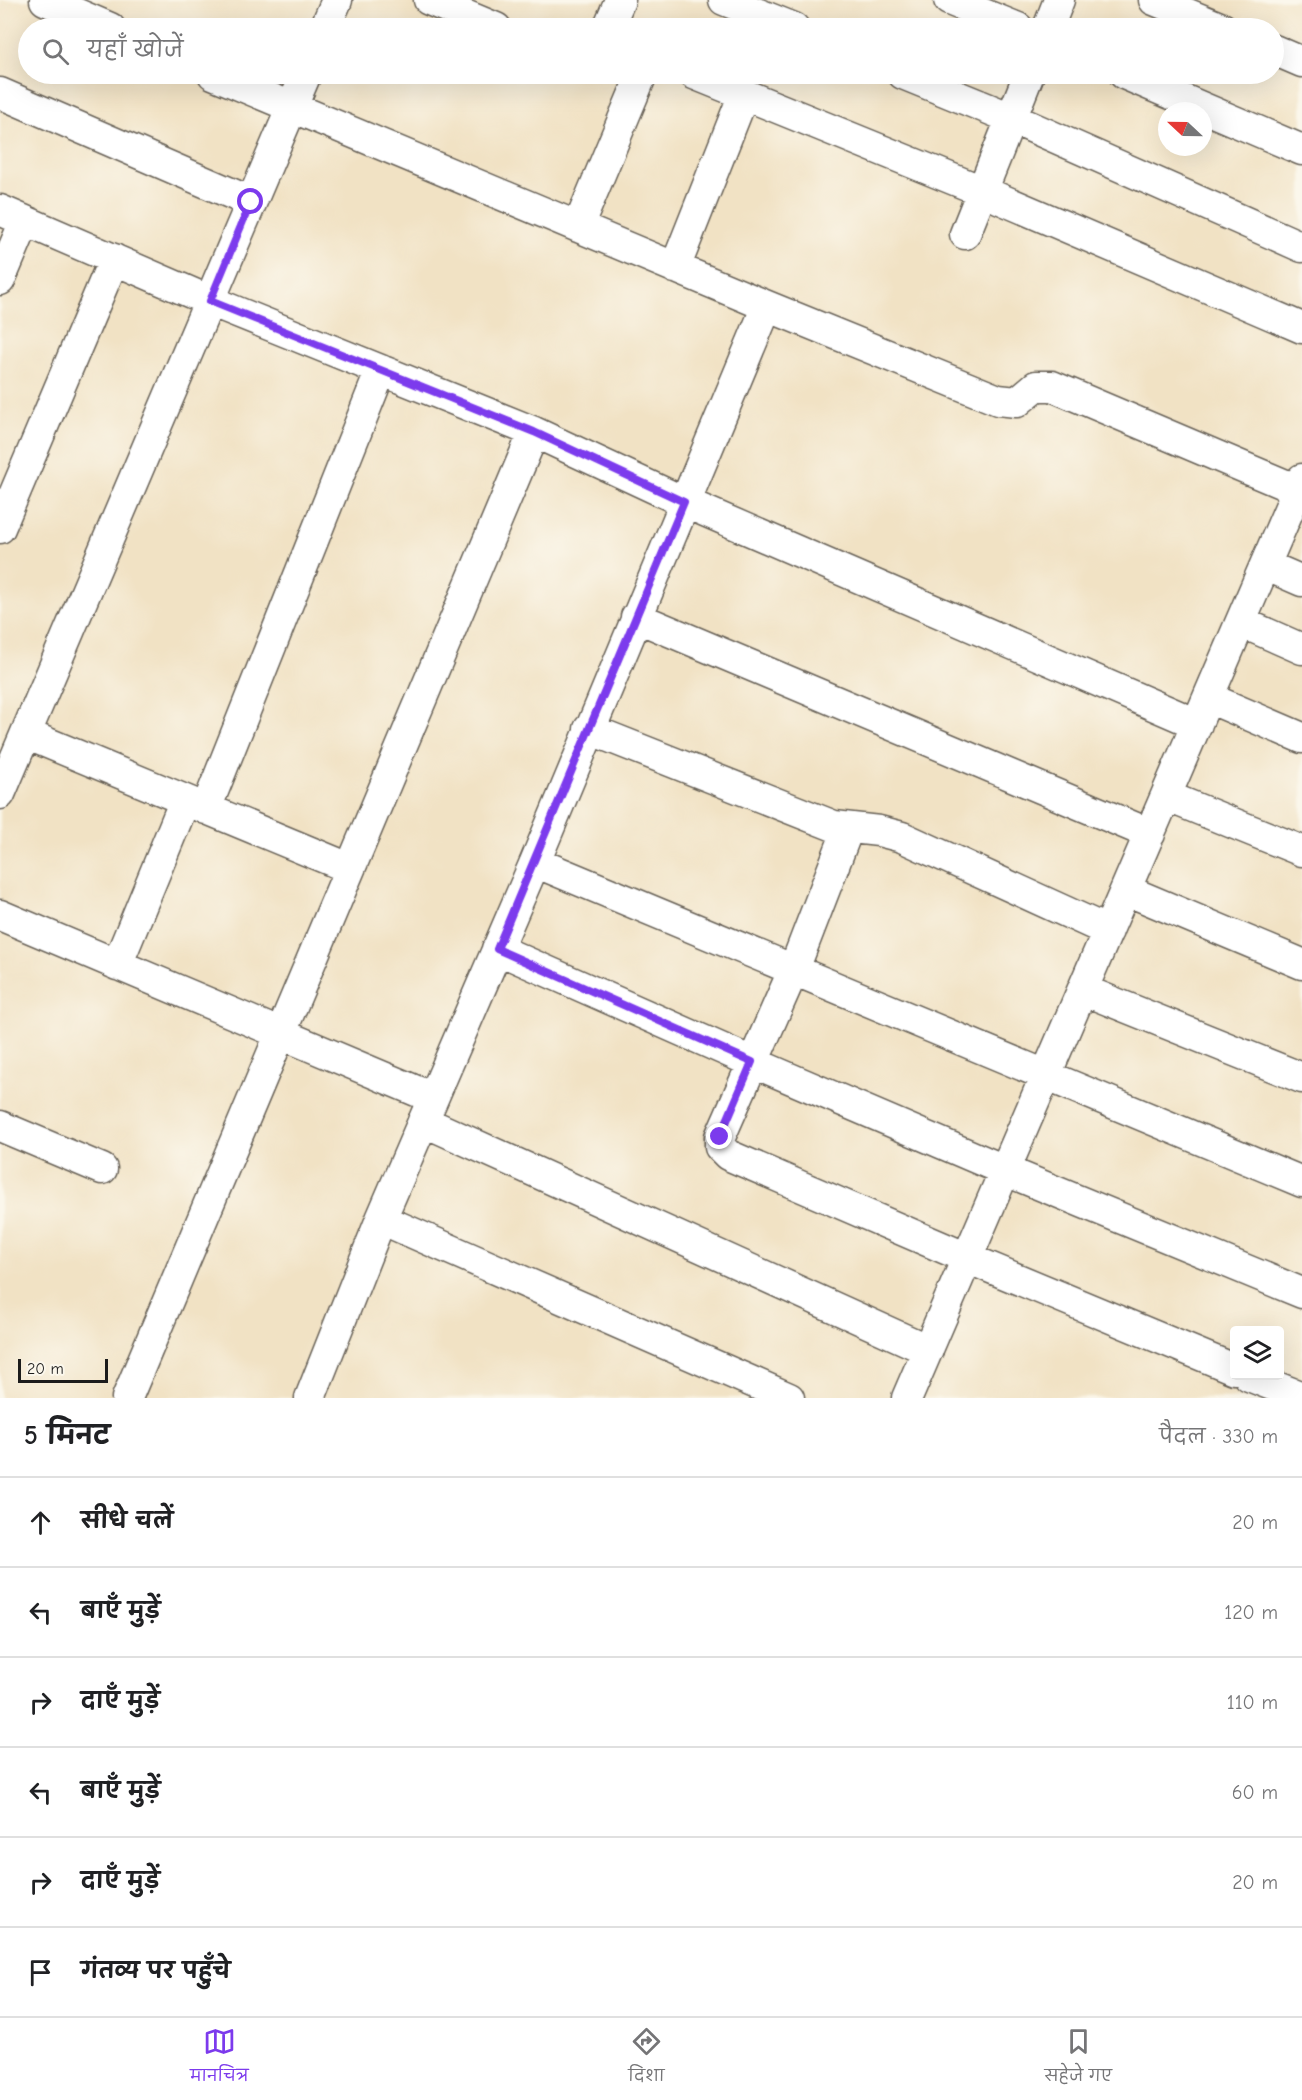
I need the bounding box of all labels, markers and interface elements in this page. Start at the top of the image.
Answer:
search box [18,18,1284,84]
icon: search [39,35,72,68]
text: यहाँ खोजें [87,37,183,63]
north arrow [1158,102,1212,156]
route start [237,188,263,214]
route end [706,1123,732,1149]
map controls [1230,1326,1284,1380]
button: layers [1230,1326,1284,1380]
scale bar [18,1356,108,1384]
text: 20 m [27,1360,64,1378]
text: 5 मिनट [24,1421,110,1451]
text: पैदल · 330 m [1159,1425,1278,1448]
icon: ahead [24,1506,57,1539]
text: सीधे चलें [81,1508,173,1534]
text: 20 m [1232,1511,1278,1534]
icon: left [24,1596,57,1629]
text: बाएँ मुड़ें [81,1598,160,1624]
text: 120 m [1224,1601,1278,1624]
icon: right [24,1686,57,1719]
text: दाएँ मुड़ें [81,1688,160,1714]
text: 110 m [1227,1691,1278,1714]
icon: left [24,1776,57,1809]
text: बाएँ मुड़ें [81,1778,160,1804]
text: 60 m [1232,1781,1278,1804]
icon: right [24,1866,57,1899]
text: दाएँ मुड़ें [81,1868,160,1894]
text: 20 m [1232,1871,1278,1894]
icon: arrive [24,1956,57,1989]
text: गंतव्य पर पहुँचे [81,1958,230,1984]
tab: मानचित्र [190,2025,249,2093]
tab: दिशा [628,2025,665,2093]
tab: सहेजे गए [1044,2025,1112,2093]

